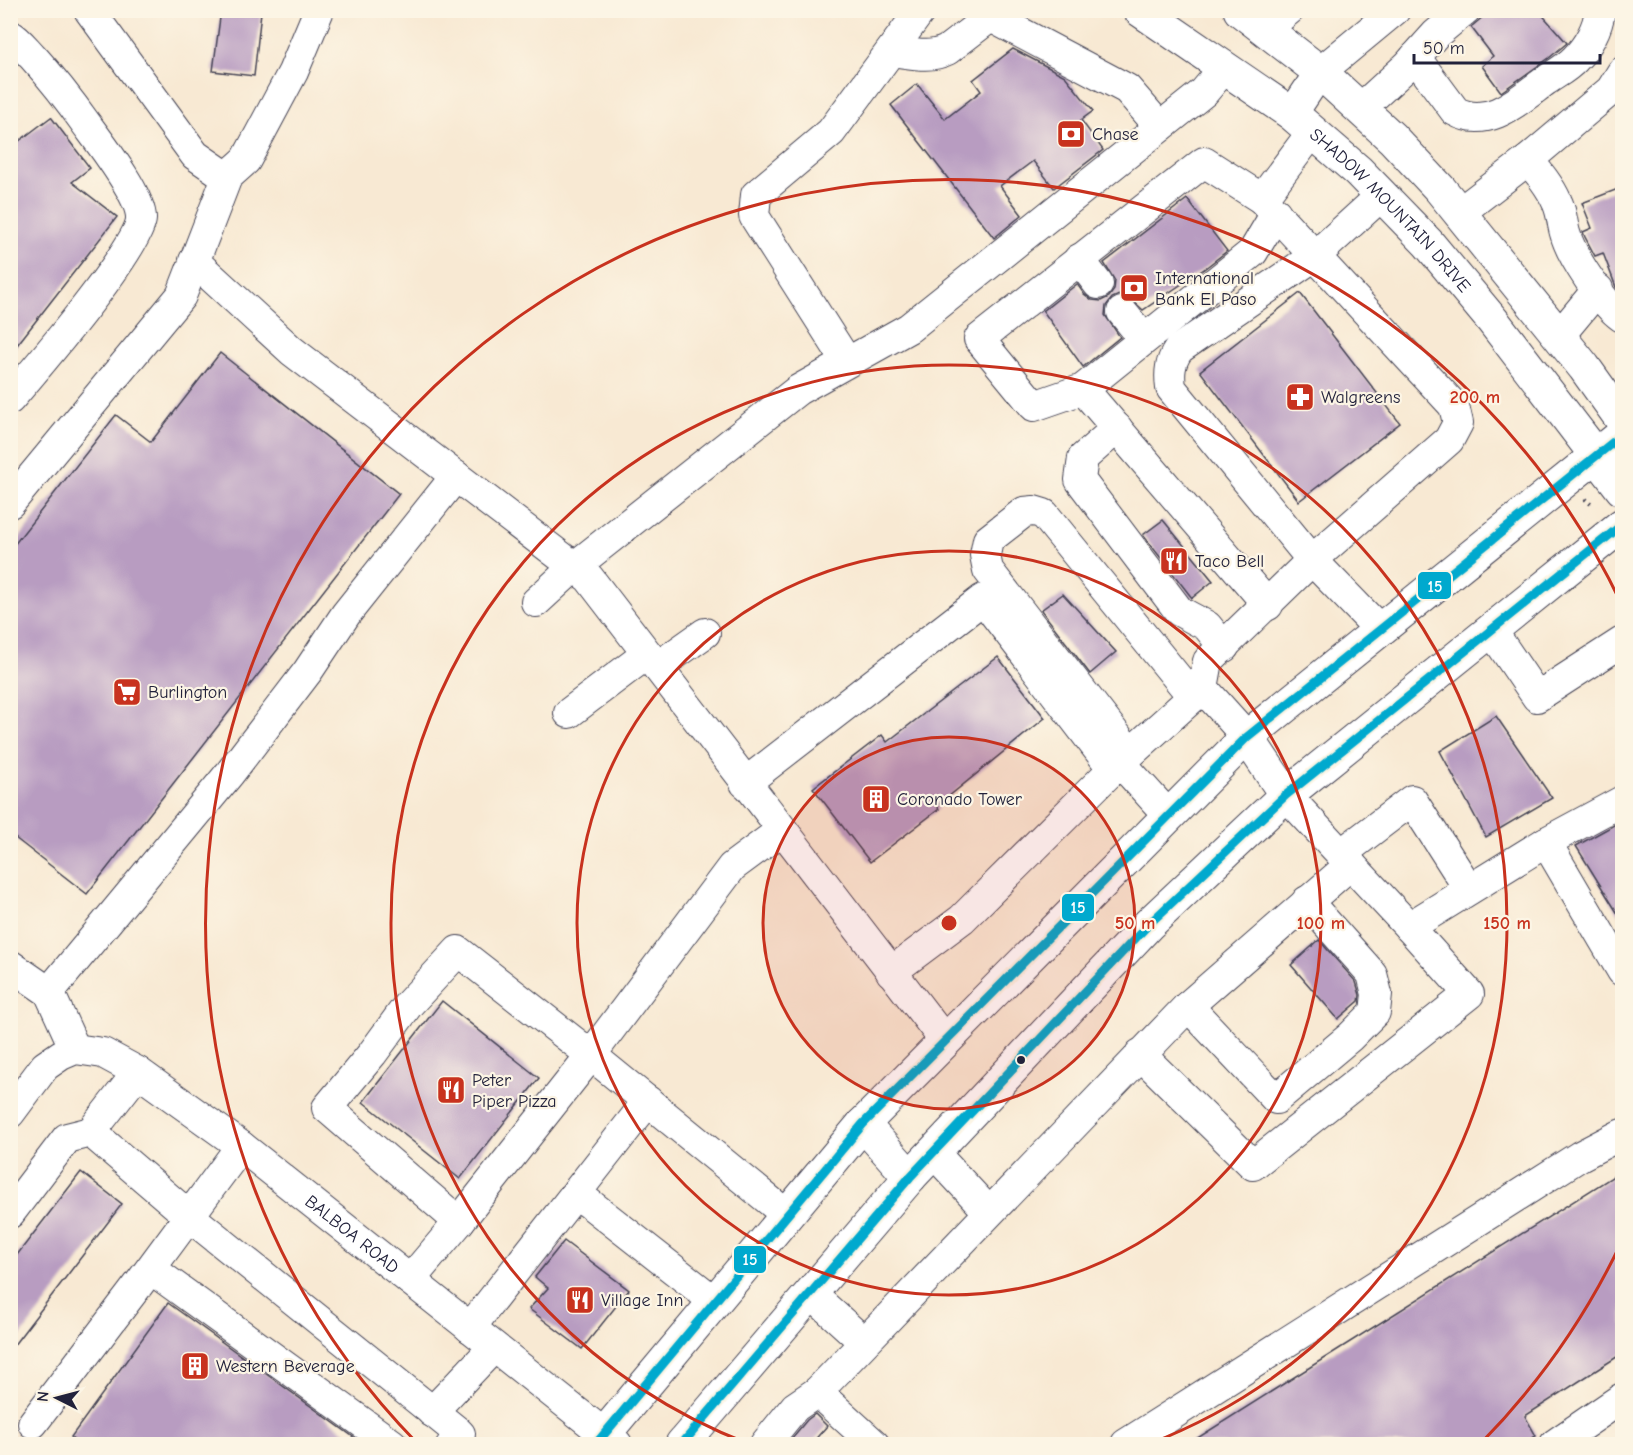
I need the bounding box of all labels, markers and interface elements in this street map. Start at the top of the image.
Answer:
scale bar [1414,27,1600,65]
text: 50 m [1423,38,1465,59]
bank icon: Chase [1055,118,1087,150]
place label: Chase [1092,124,1138,145]
street label: SHADOW MOUNTAIN DRIVE [1305,124,1475,297]
place label: International Bank El Paso [1155,268,1257,310]
bank icon: International Bank El Paso [1118,272,1150,304]
pharmacy icon: Walgreens [1284,381,1316,413]
place label: Walgreens [1321,387,1400,408]
text: 200 m [1450,387,1500,408]
restaurant icon: Taco Bell [1158,545,1190,577]
place label: Taco Bell [1195,551,1264,572]
line badge: 15 [1417,571,1452,600]
text: 15 [1428,578,1442,596]
supermarket icon: Burlington [111,676,143,708]
place label: Burlington [148,682,227,703]
building icon: Coronado Tower [860,783,892,815]
place label: Coronado Tower [897,789,1023,810]
line badge: 15 [1061,893,1095,922]
text: 15 [1071,899,1085,917]
centre of rings [939,913,959,933]
text: 50 m [1115,913,1155,934]
text: 100 m [1297,913,1345,934]
text: 150 m [1483,913,1531,934]
unlabelled marker [1015,1054,1027,1066]
place label: Peter Piper Pizza [472,1070,557,1112]
restaurant icon: Peter Piper Pizza [435,1074,467,1106]
street label: BALBOA ROAD [301,1191,403,1278]
line badge: 15 [733,1245,767,1274]
text: 15 [743,1251,757,1269]
restaurant icon: Village Inn [564,1284,596,1316]
place label: Village Inn [601,1290,683,1311]
building icon: Western Beverage [179,1350,211,1382]
place label: Western Beverage [216,1356,355,1377]
north arrow [27,1368,87,1428]
text: N [34,1390,53,1403]

